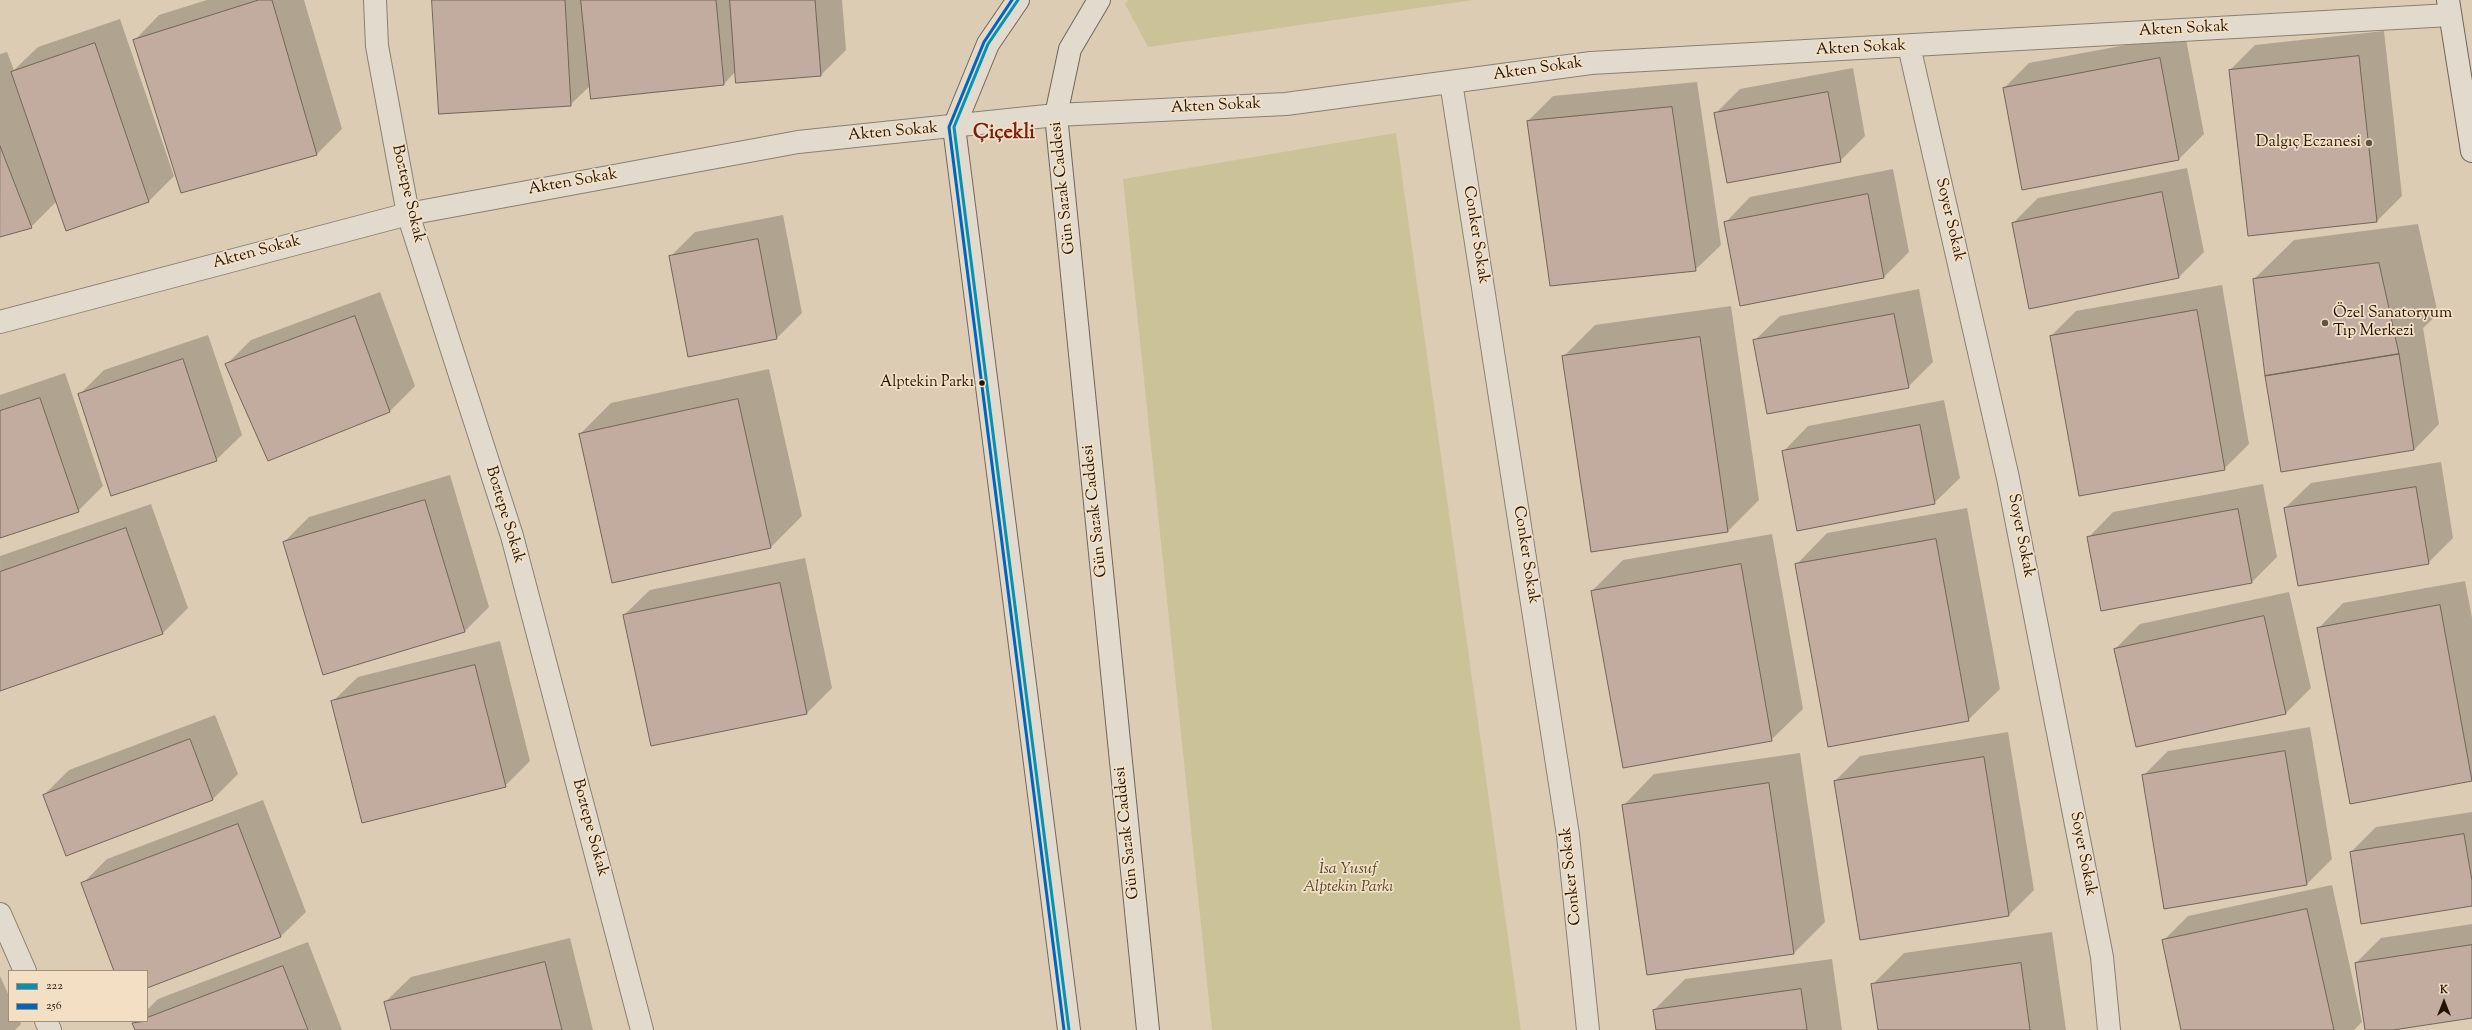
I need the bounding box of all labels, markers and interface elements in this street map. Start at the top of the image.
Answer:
street label: Akten Sokak [2138,18,2230,42]
street label: Akten Sokak [1815,37,1907,61]
street label: Akten Sokak [1492,54,1584,86]
street label: Akten Sokak [1170,95,1262,119]
street label: Akten Sokak [847,119,939,147]
street label: Gün Sazak Caddesi [1047,121,1081,255]
district label: Çiçekli [973,123,1035,147]
place label: Dalgıç Eczanesi [2256,133,2361,153]
marker: Dalgıç Eczanesi [2364,138,2374,148]
street label: Boztepe Sokak [386,143,428,245]
street label: Akten Sokak [527,166,619,200]
street label: Soyer Sokak [1930,176,1968,264]
street label: Conker Sokak [1458,185,1492,285]
street label: Akten Sokak [211,232,303,274]
place label: Özel Sanatoryum Tıp Merkezi [2333,304,2452,342]
marker: Özel Sanatoryum Tıp Merkezi [2320,318,2330,328]
place label: Alptekin Parkı [880,374,974,392]
marker: Alptekin Parkı [977,378,987,388]
street label: Gün Sazak Caddesi [1079,444,1113,578]
street label: Boztepe Sokak [480,464,528,566]
street label: Soyer Sokak [2002,492,2038,580]
street label: Conker Sokak [1508,505,1542,605]
street label: Gün Sazak Caddesi [1111,766,1145,900]
street label: Boztepe Sokak [567,777,611,879]
street label: Soyer Sokak [2064,810,2100,898]
street label: Conker Sokak [1557,826,1587,926]
park label: İsa Yusuf Alptekin Parkı [1303,860,1393,898]
legend [8,970,148,1022]
text: 222 [46,977,63,995]
north arrow [2424,982,2464,1022]
text: K [2440,982,2448,998]
text: 256 [46,997,62,1015]

